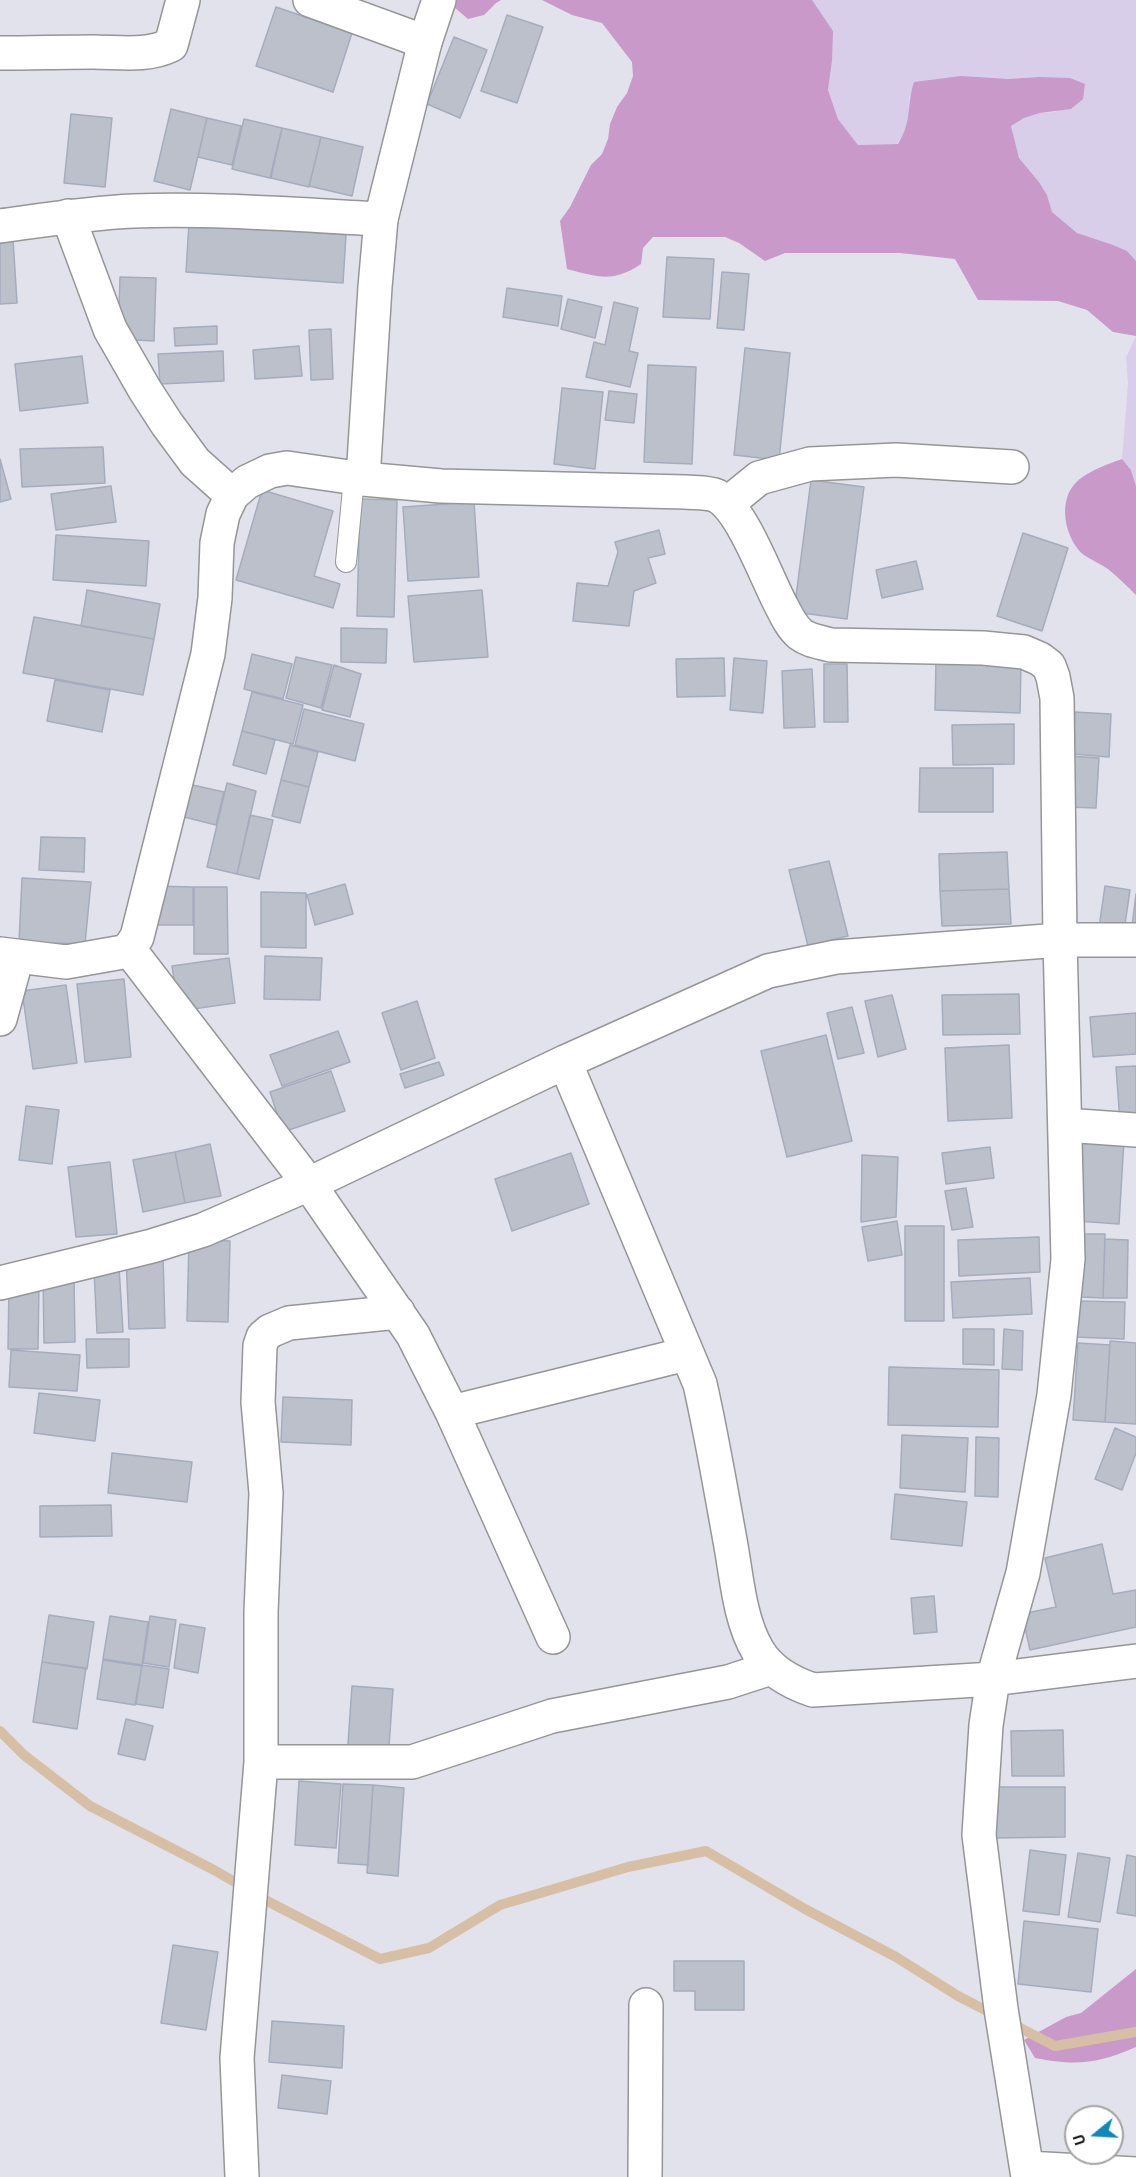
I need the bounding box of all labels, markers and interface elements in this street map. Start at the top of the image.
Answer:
north arrow [1064,2105,1124,2165]
text: U [1066,2131,1092,2149]

